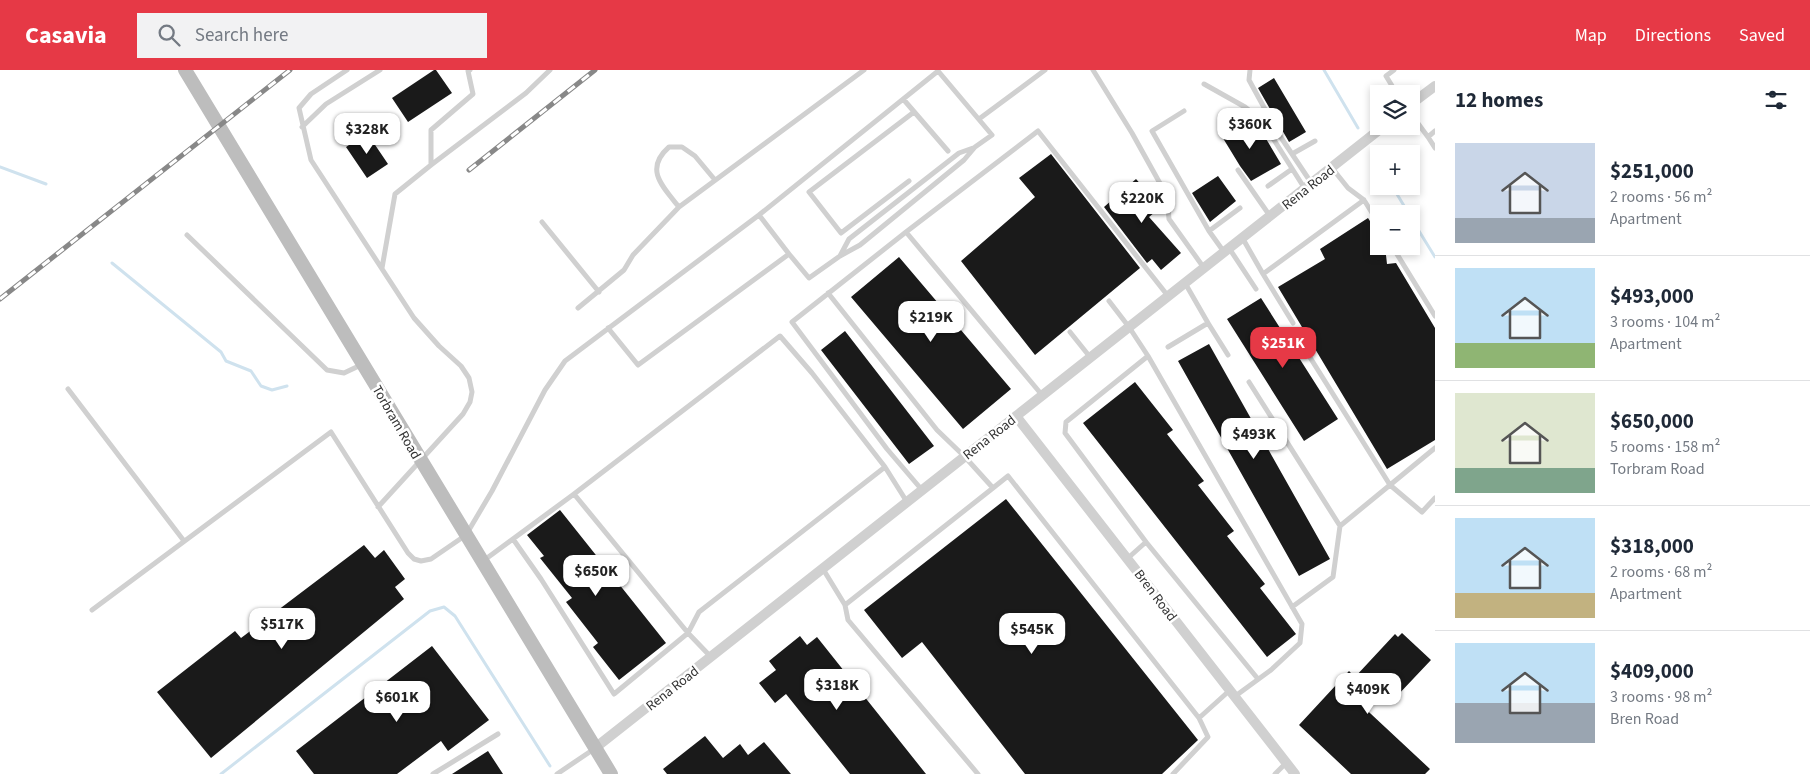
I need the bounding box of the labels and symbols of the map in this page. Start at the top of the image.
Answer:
pin: $360K [1215,108,1285,150]
pin: $328K [332,112,402,155]
street label: Rena Road [1278,161,1339,215]
pin: $220K [1107,182,1177,224]
pin: $219K [896,300,966,343]
pin: $251K [1248,326,1318,369]
street label: Torbram Road [367,382,425,463]
street label: Rena Road [959,411,1020,465]
pin: $493K [1219,418,1289,460]
pin: $650K [561,554,631,597]
street label: Bren Road [1129,565,1181,626]
pin: $517K [247,608,317,650]
pin: $545K [997,612,1067,655]
street label: Rena Road [642,662,703,716]
pin: $318K [802,668,872,711]
pin: $409K [1333,672,1403,715]
pin: $601K [362,680,432,723]

